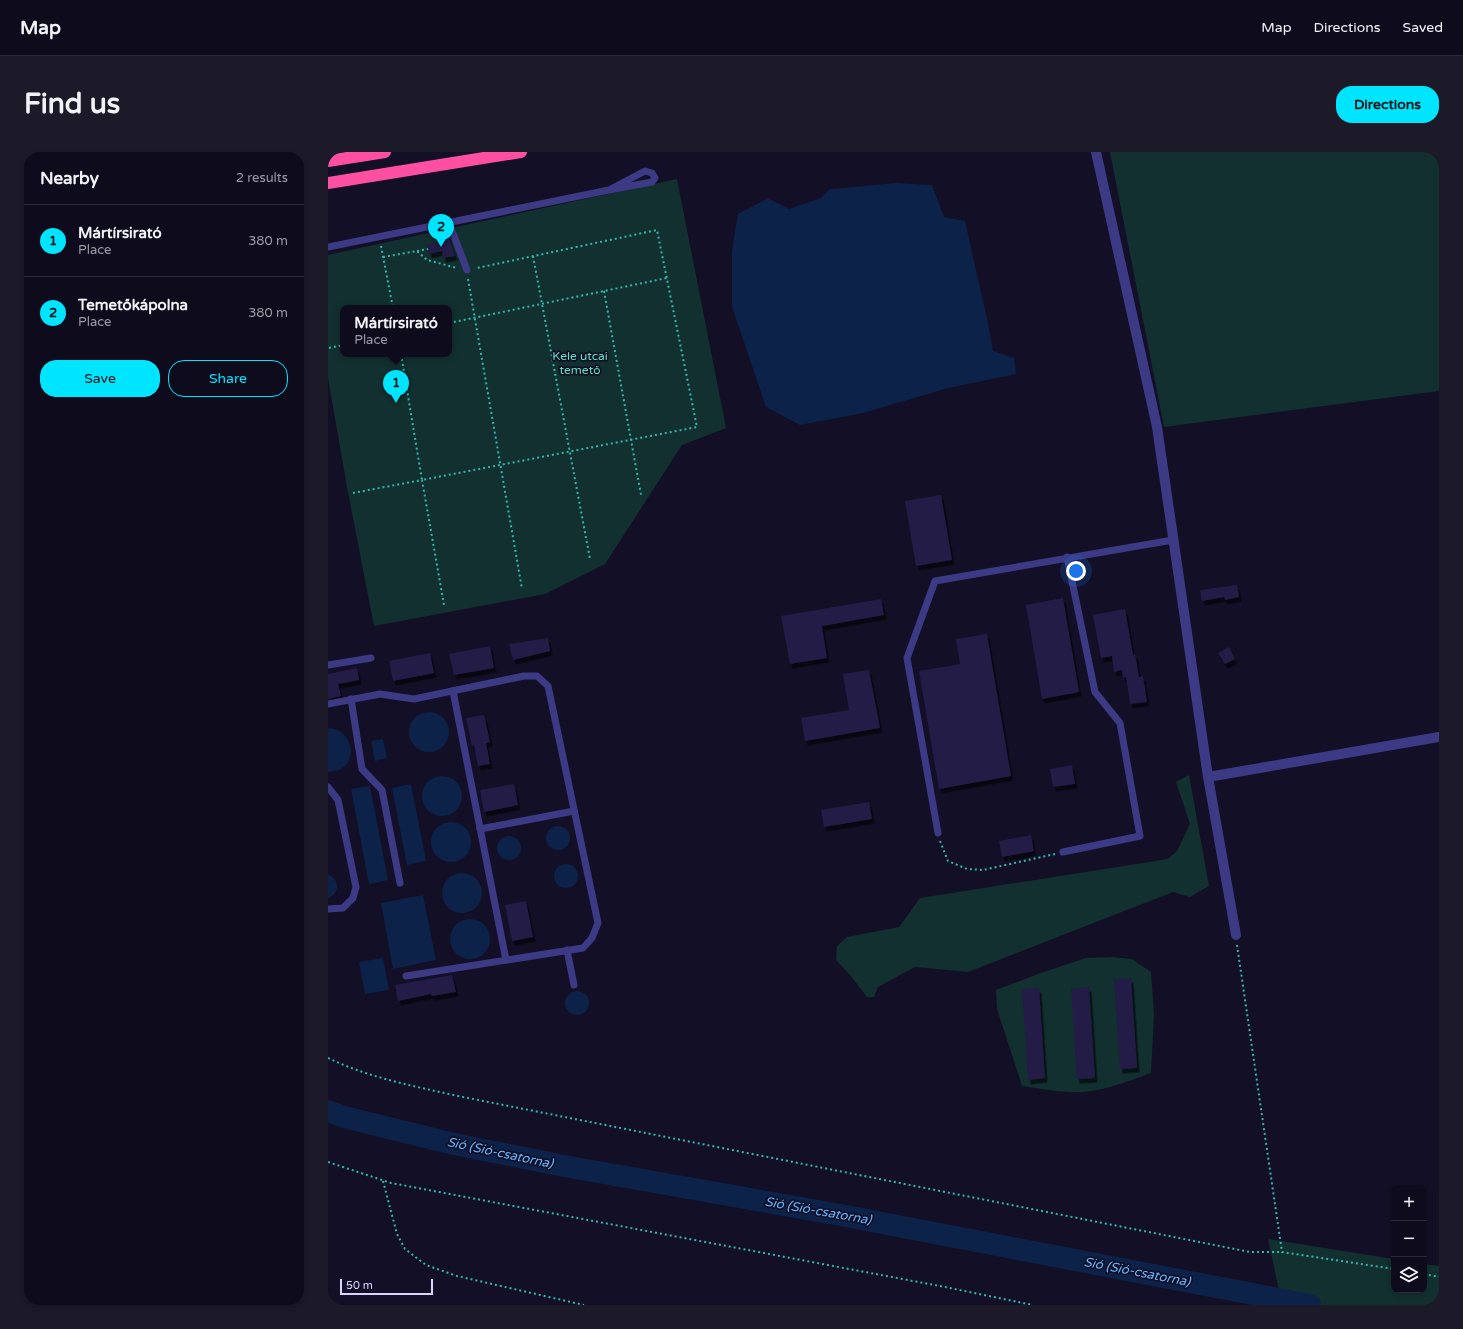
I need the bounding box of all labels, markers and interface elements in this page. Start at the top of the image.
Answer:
text: Map [20,17,61,39]
text: Map [1261,19,1292,36]
text: Directions [1314,19,1381,36]
text: Saved [1403,19,1443,36]
button: Directions [1336,86,1439,123]
text: Find us [24,87,120,121]
text: Nearby [40,168,99,189]
text: 2 results [236,170,288,186]
pin: 2 [428,214,454,247]
text: Mártírsirató [78,224,162,242]
text: 1 [49,233,57,249]
text: 380 m [248,233,288,249]
text: Place [78,242,111,258]
text: Temetőkápolna [78,296,188,314]
text: 2 [49,305,57,321]
text: 380 m [248,305,288,321]
popup [340,305,452,357]
text: Place [78,314,111,330]
text: Mártírsirató [354,314,438,332]
text: Place [354,332,388,348]
park label: Kele utcai temető [552,349,608,377]
button: Save [40,360,160,397]
button: Share [168,360,288,397]
pin: 1 [383,370,409,403]
your location [1066,561,1086,581]
water label: Sió (Sió-csatorna) [446,1134,555,1172]
map controls [1391,1185,1427,1293]
button: + [1391,1185,1427,1221]
water label: Sió (Sió-csatorna) [763,1194,873,1228]
button: − [1391,1221,1427,1257]
water label: Sió (Sió-csatorna) [1083,1254,1192,1290]
button: layers [1391,1257,1427,1293]
scale bar [340,1277,433,1296]
text: 50 m [346,1279,373,1292]

